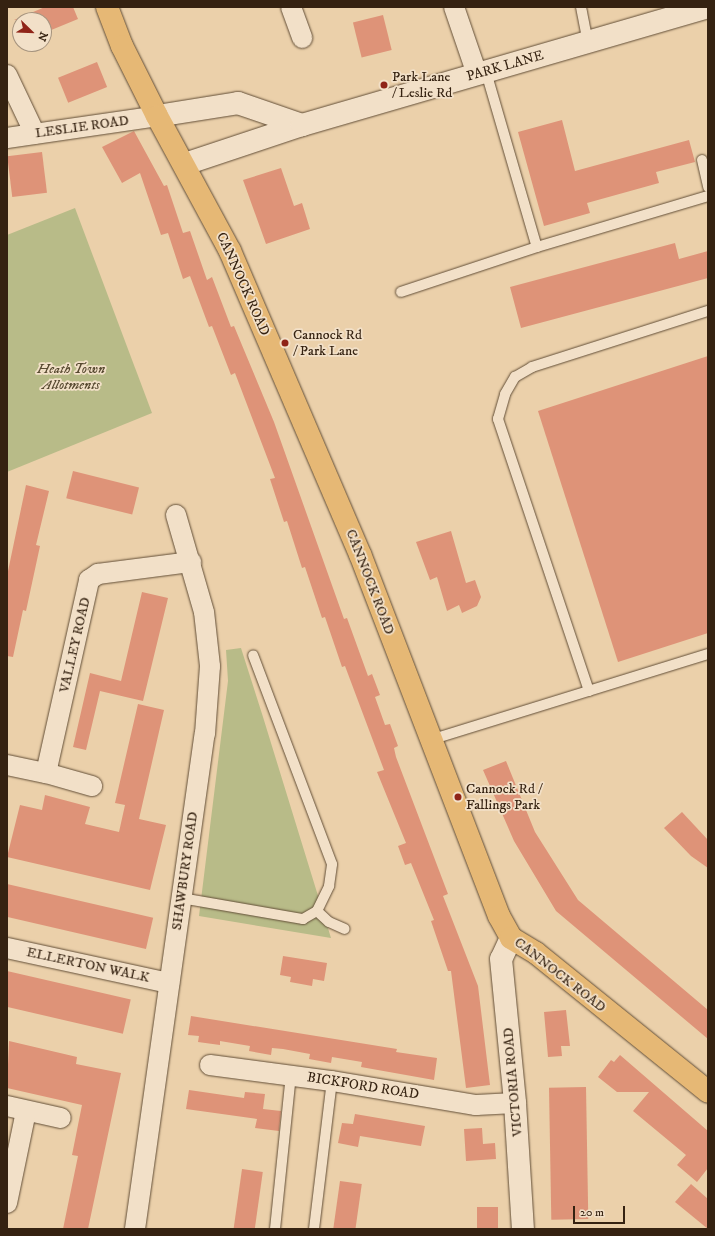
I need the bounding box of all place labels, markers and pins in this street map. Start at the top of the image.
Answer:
place label: Park Lane / Leslie Rd [392,69,452,102]
marker: Park Lane / Leslie Rd [379,80,389,90]
place label: Cannock Rd / Park Lane [293,327,362,360]
marker: Cannock Rd / Park Lane [280,338,290,348]
place label: Cannock Rd / Fallings Park [466,781,542,814]
marker: Cannock Rd / Fallings Park [453,792,463,802]

